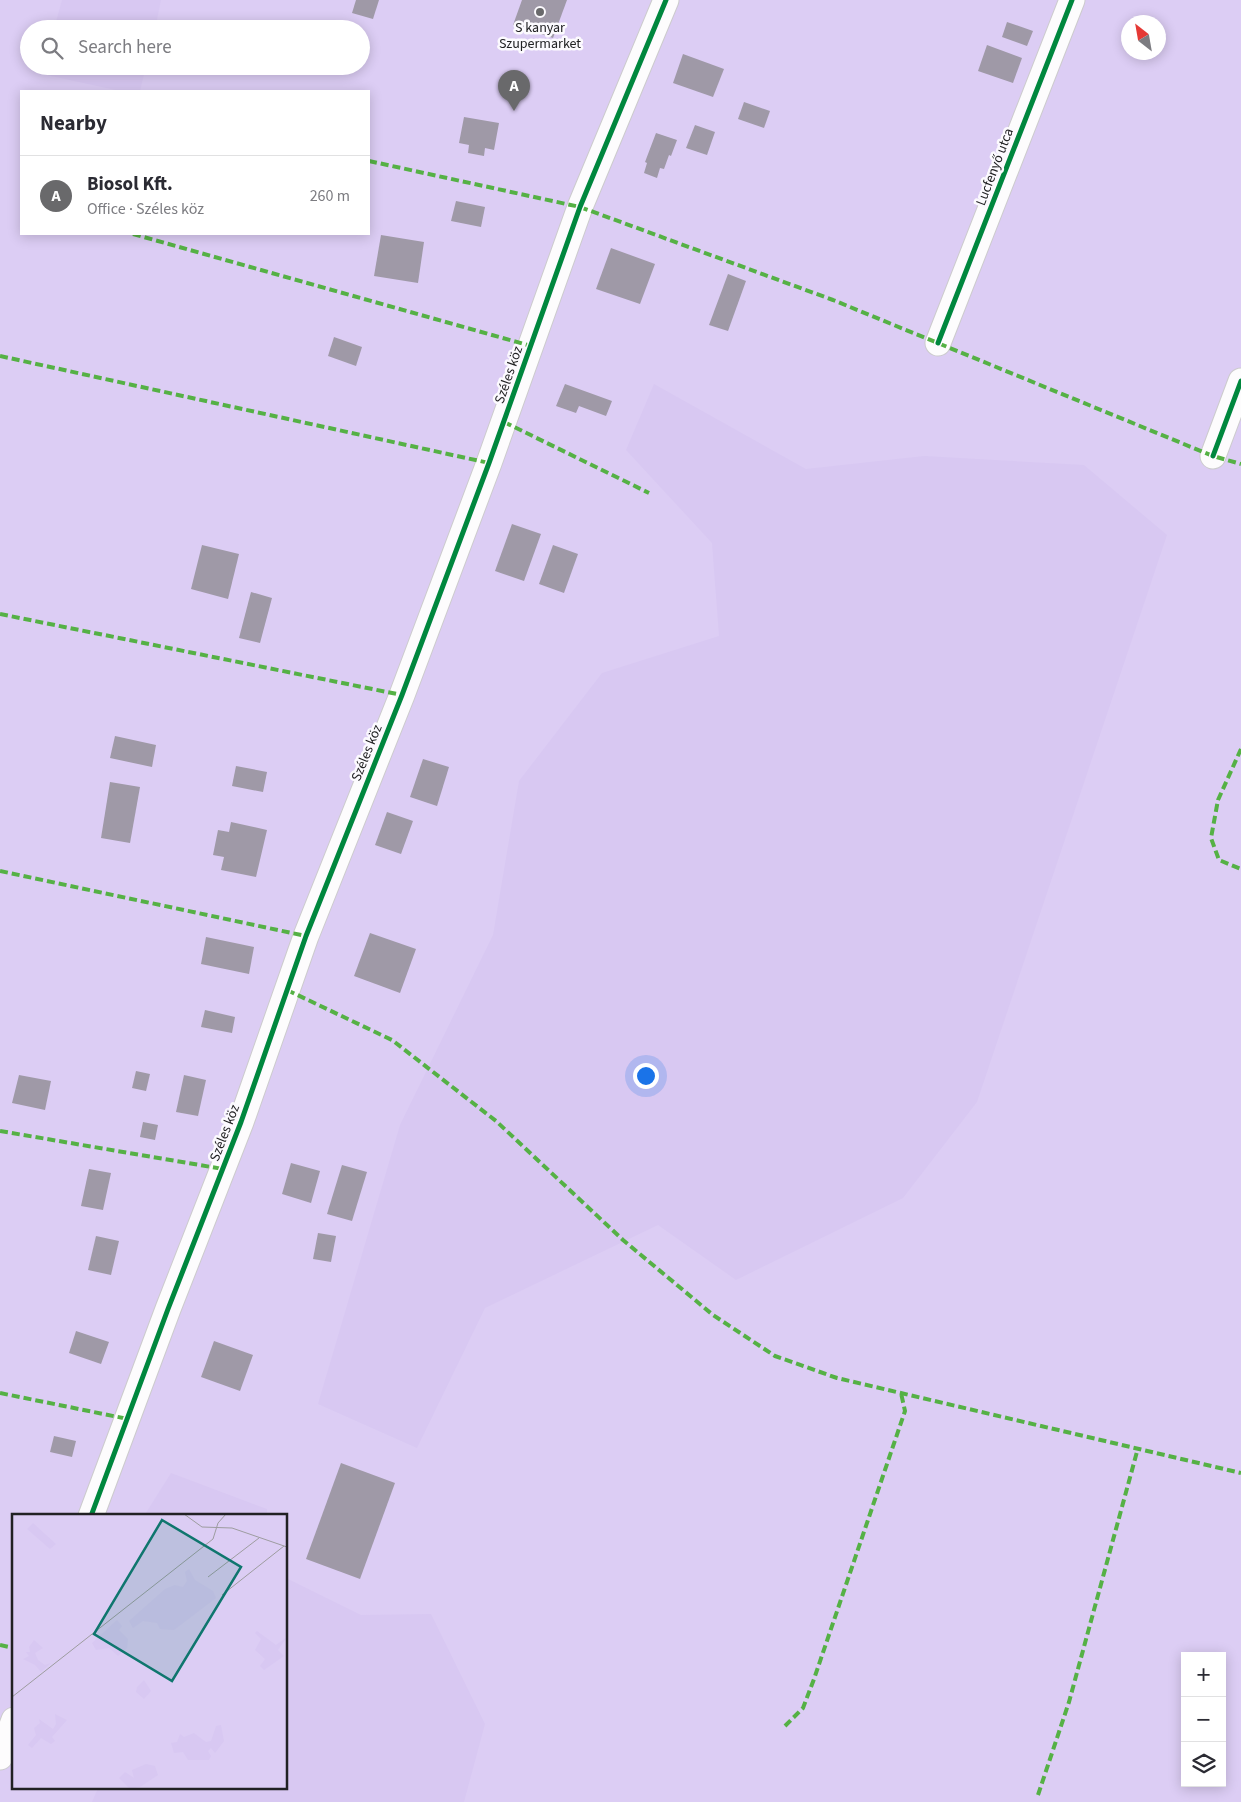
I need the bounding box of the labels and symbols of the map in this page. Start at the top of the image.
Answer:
marker: S kanyar Szupermarket [534,6,546,18]
north arrow [1121,15,1166,60]
place label: S kanyar Szupermarket [499,18,581,54]
pin: A [498,70,530,111]
street label: Lucfenyő utca [971,125,1019,209]
street label: Széles köz [490,344,528,406]
street label: Széles köz [347,722,387,784]
your location [633,1063,659,1089]
street label: Széles köz [205,1102,245,1164]
inset map [12,1514,288,1790]

